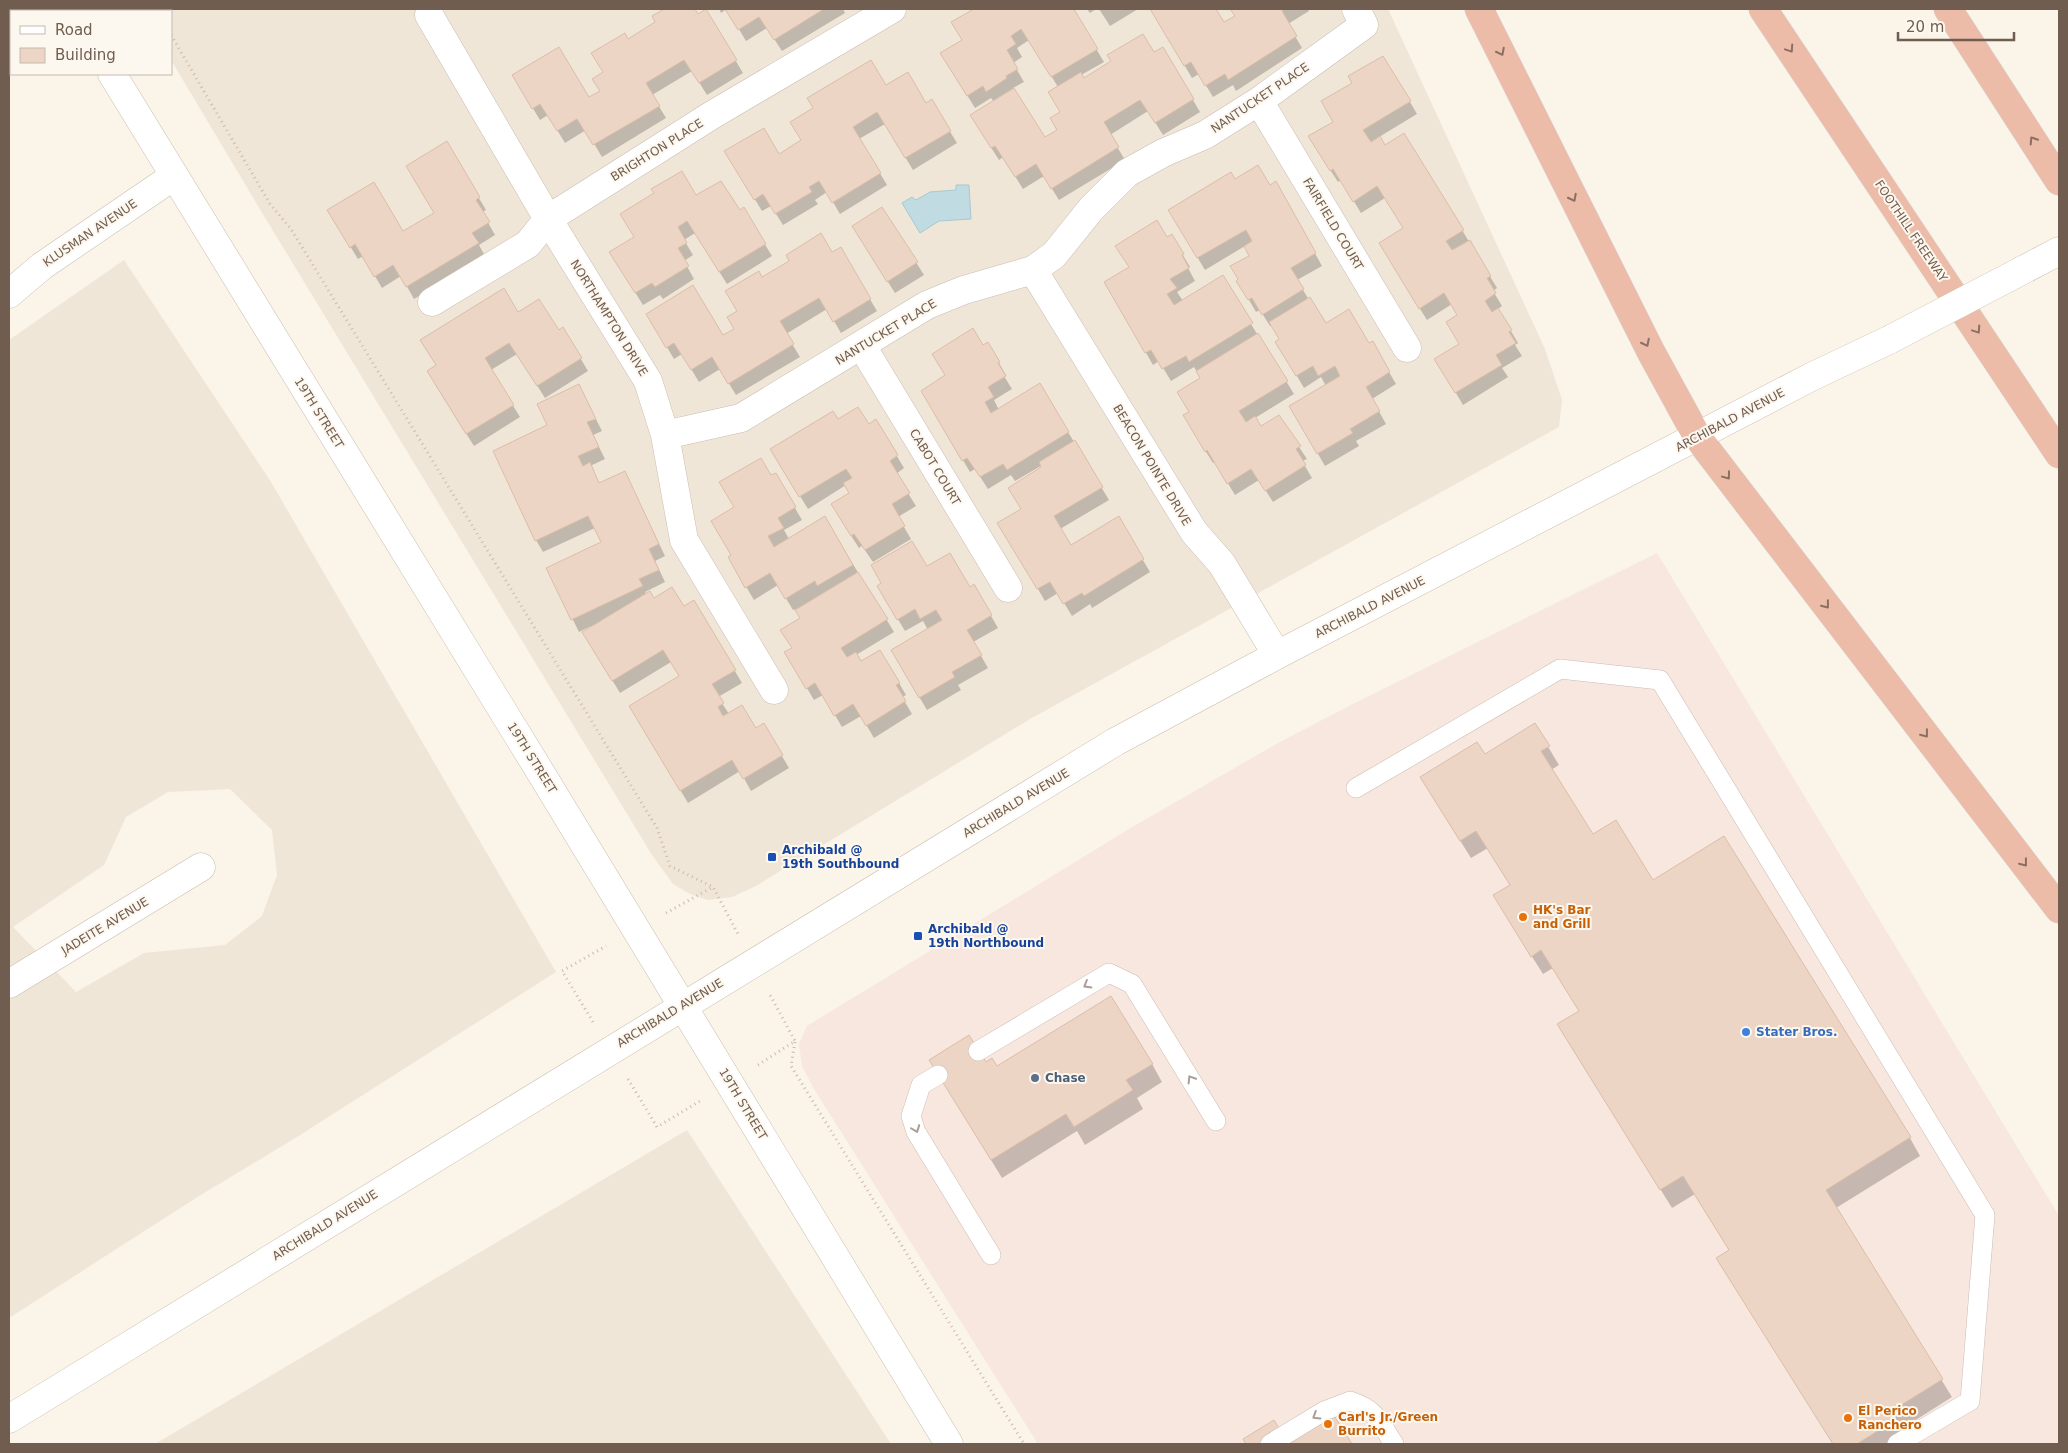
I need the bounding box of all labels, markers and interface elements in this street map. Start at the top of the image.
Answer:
legend [10,10,172,75]
scale bar [1898,10,2014,42]
text: 20 m [1906,18,1944,36]
text: Road [55,21,93,39]
one-way arrow [1784,44,1793,53]
text: Building [55,46,116,64]
one-way arrow [1495,47,1505,56]
street label: NANTUCKET PLACE [1208,60,1312,136]
street label: BRIGHTON PLACE [608,116,706,184]
one-way arrow [2030,136,2039,146]
street label: FAIRFIELD COURT [1300,175,1366,273]
street label: FOOTHILL FREEWAY [1872,178,1950,285]
one-way arrow [1567,192,1577,201]
street label: KLUSMAN AVENUE [40,196,140,270]
street label: NORTHAMPTON DRIVE [567,257,651,379]
street label: NANTUCKET PLACE [833,296,939,368]
one-way arrow [1971,325,1980,334]
one-way arrow [1640,338,1650,347]
street label: 19TH STREET [292,375,347,452]
street label: ARCHIBALD AVENUE [1673,385,1787,455]
street label: BEACON POINTE DRIVE [1110,402,1194,528]
street label: CABOT COURT [907,426,964,508]
one-way arrow [1722,471,1731,480]
street label: ARCHIBALD AVENUE [1313,573,1427,641]
one-way arrow [1821,600,1830,609]
street label: 19TH STREET [505,720,560,797]
one-way arrow [1920,728,1928,737]
street label: ARCHIBALD AVENUE [960,766,1072,840]
place label: Archibald @ 19th Southbound [782,843,899,871]
marker: Archibald @ 19th Southbound [766,851,778,863]
one-way arrow [2018,857,2027,867]
street label: JADEITE AVENUE [58,894,151,958]
place label: HK's Bar and Grill [1533,903,1591,931]
marker: HK's Bar and Grill [1517,911,1529,923]
place label: Archibald @ 19th Northbound [928,922,1044,950]
marker: Archibald @ 19th Northbound [912,930,924,942]
street label: ARCHIBALD AVENUE [614,976,726,1050]
one-way arrow [1084,979,1093,989]
place label: Stater Bros. [1756,1025,1837,1039]
marker: Stater Bros. [1740,1026,1752,1038]
street label: 19TH STREET [716,1066,770,1143]
place label: Chase [1045,1071,1086,1085]
marker: Chase [1029,1072,1041,1084]
one-way arrow [1187,1076,1197,1085]
one-way arrow [910,1124,920,1133]
street label: ARCHIBALD AVENUE [270,1187,380,1263]
place label: El Perico Ranchero [1858,1404,1922,1432]
one-way arrow [1313,1409,1322,1419]
place label: Carl's Jr./Green Burrito [1338,1410,1438,1438]
marker: El Perico Ranchero [1842,1412,1854,1424]
marker: Carl's Jr./Green Burrito [1322,1418,1334,1430]

